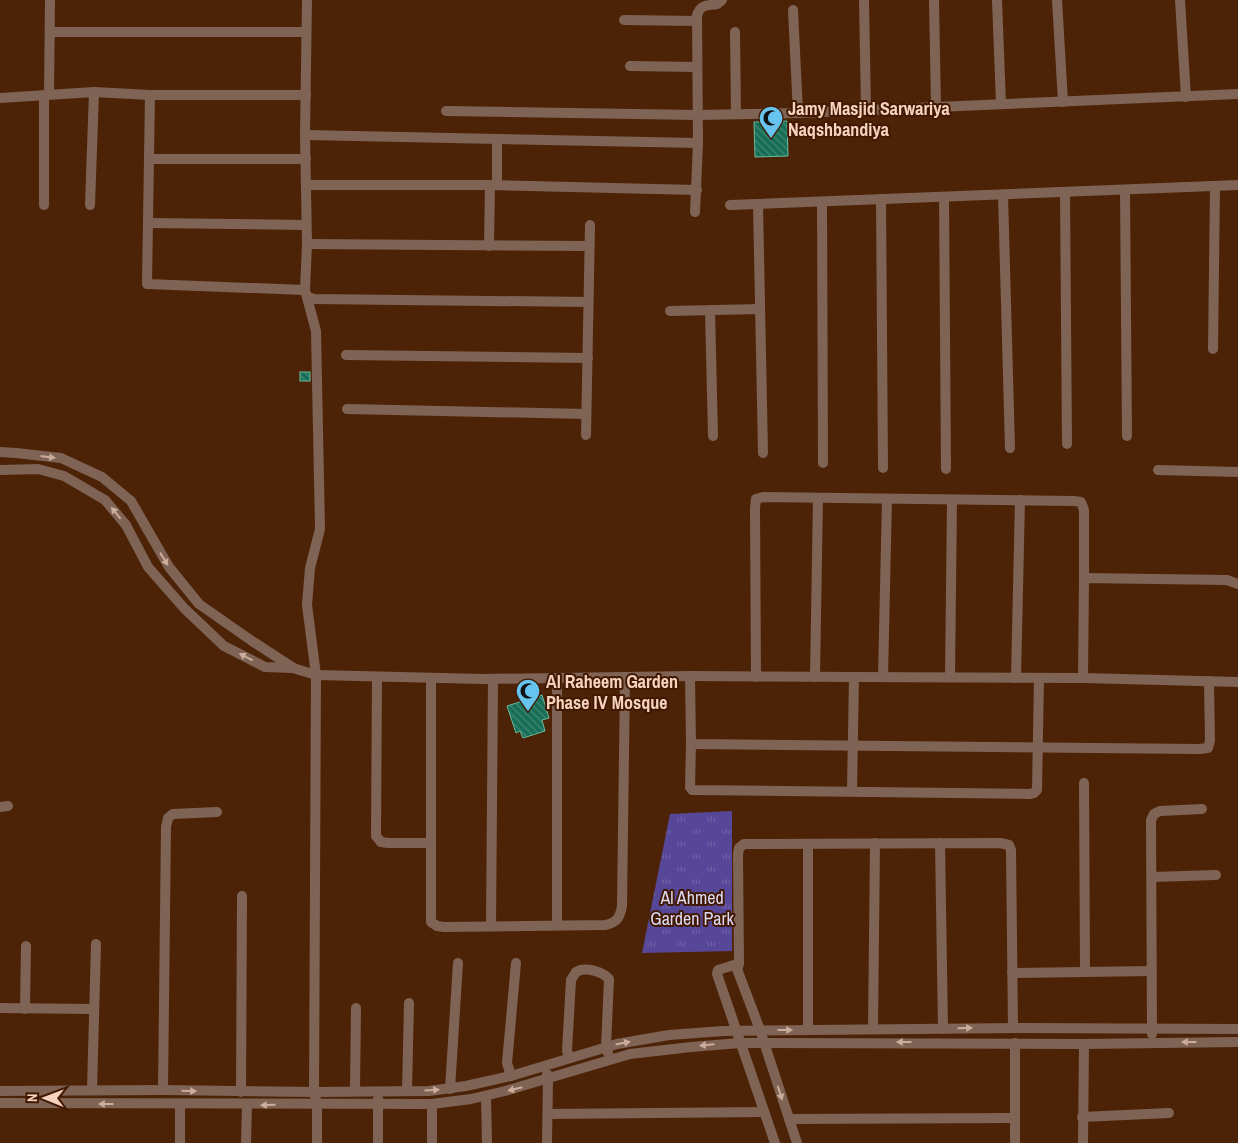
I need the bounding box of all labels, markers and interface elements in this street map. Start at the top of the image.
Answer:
place label: Jamy Masjid Sarwariya Naqshbandiya [788,96,950,142]
mosque icon: Jamy Masjid Sarwariya Naqshbandiya [758,105,784,139]
one-way arrow [41,453,57,461]
one-way arrow [111,507,122,520]
one-way arrow [159,553,169,566]
one-way arrow [239,653,253,661]
place label: Al Raheem Garden Phase IV Mosque [546,669,678,715]
mosque icon: Al Raheem Garden Phase IV Mosque [515,678,541,712]
park label: Al Ahmed Garden Park [650,885,734,931]
one-way arrow [957,1024,973,1032]
one-way arrow [777,1026,793,1034]
one-way arrow [896,1038,912,1046]
one-way arrow [1181,1038,1197,1046]
one-way arrow [616,1039,631,1047]
one-way arrow [699,1041,715,1049]
north arrow [20,1073,70,1123]
one-way arrow [508,1085,523,1093]
one-way arrow [777,1085,785,1100]
one-way arrow [425,1086,441,1094]
one-way arrow [181,1087,197,1095]
text: N [23,1093,41,1102]
one-way arrow [98,1100,114,1108]
one-way arrow [260,1101,276,1109]

